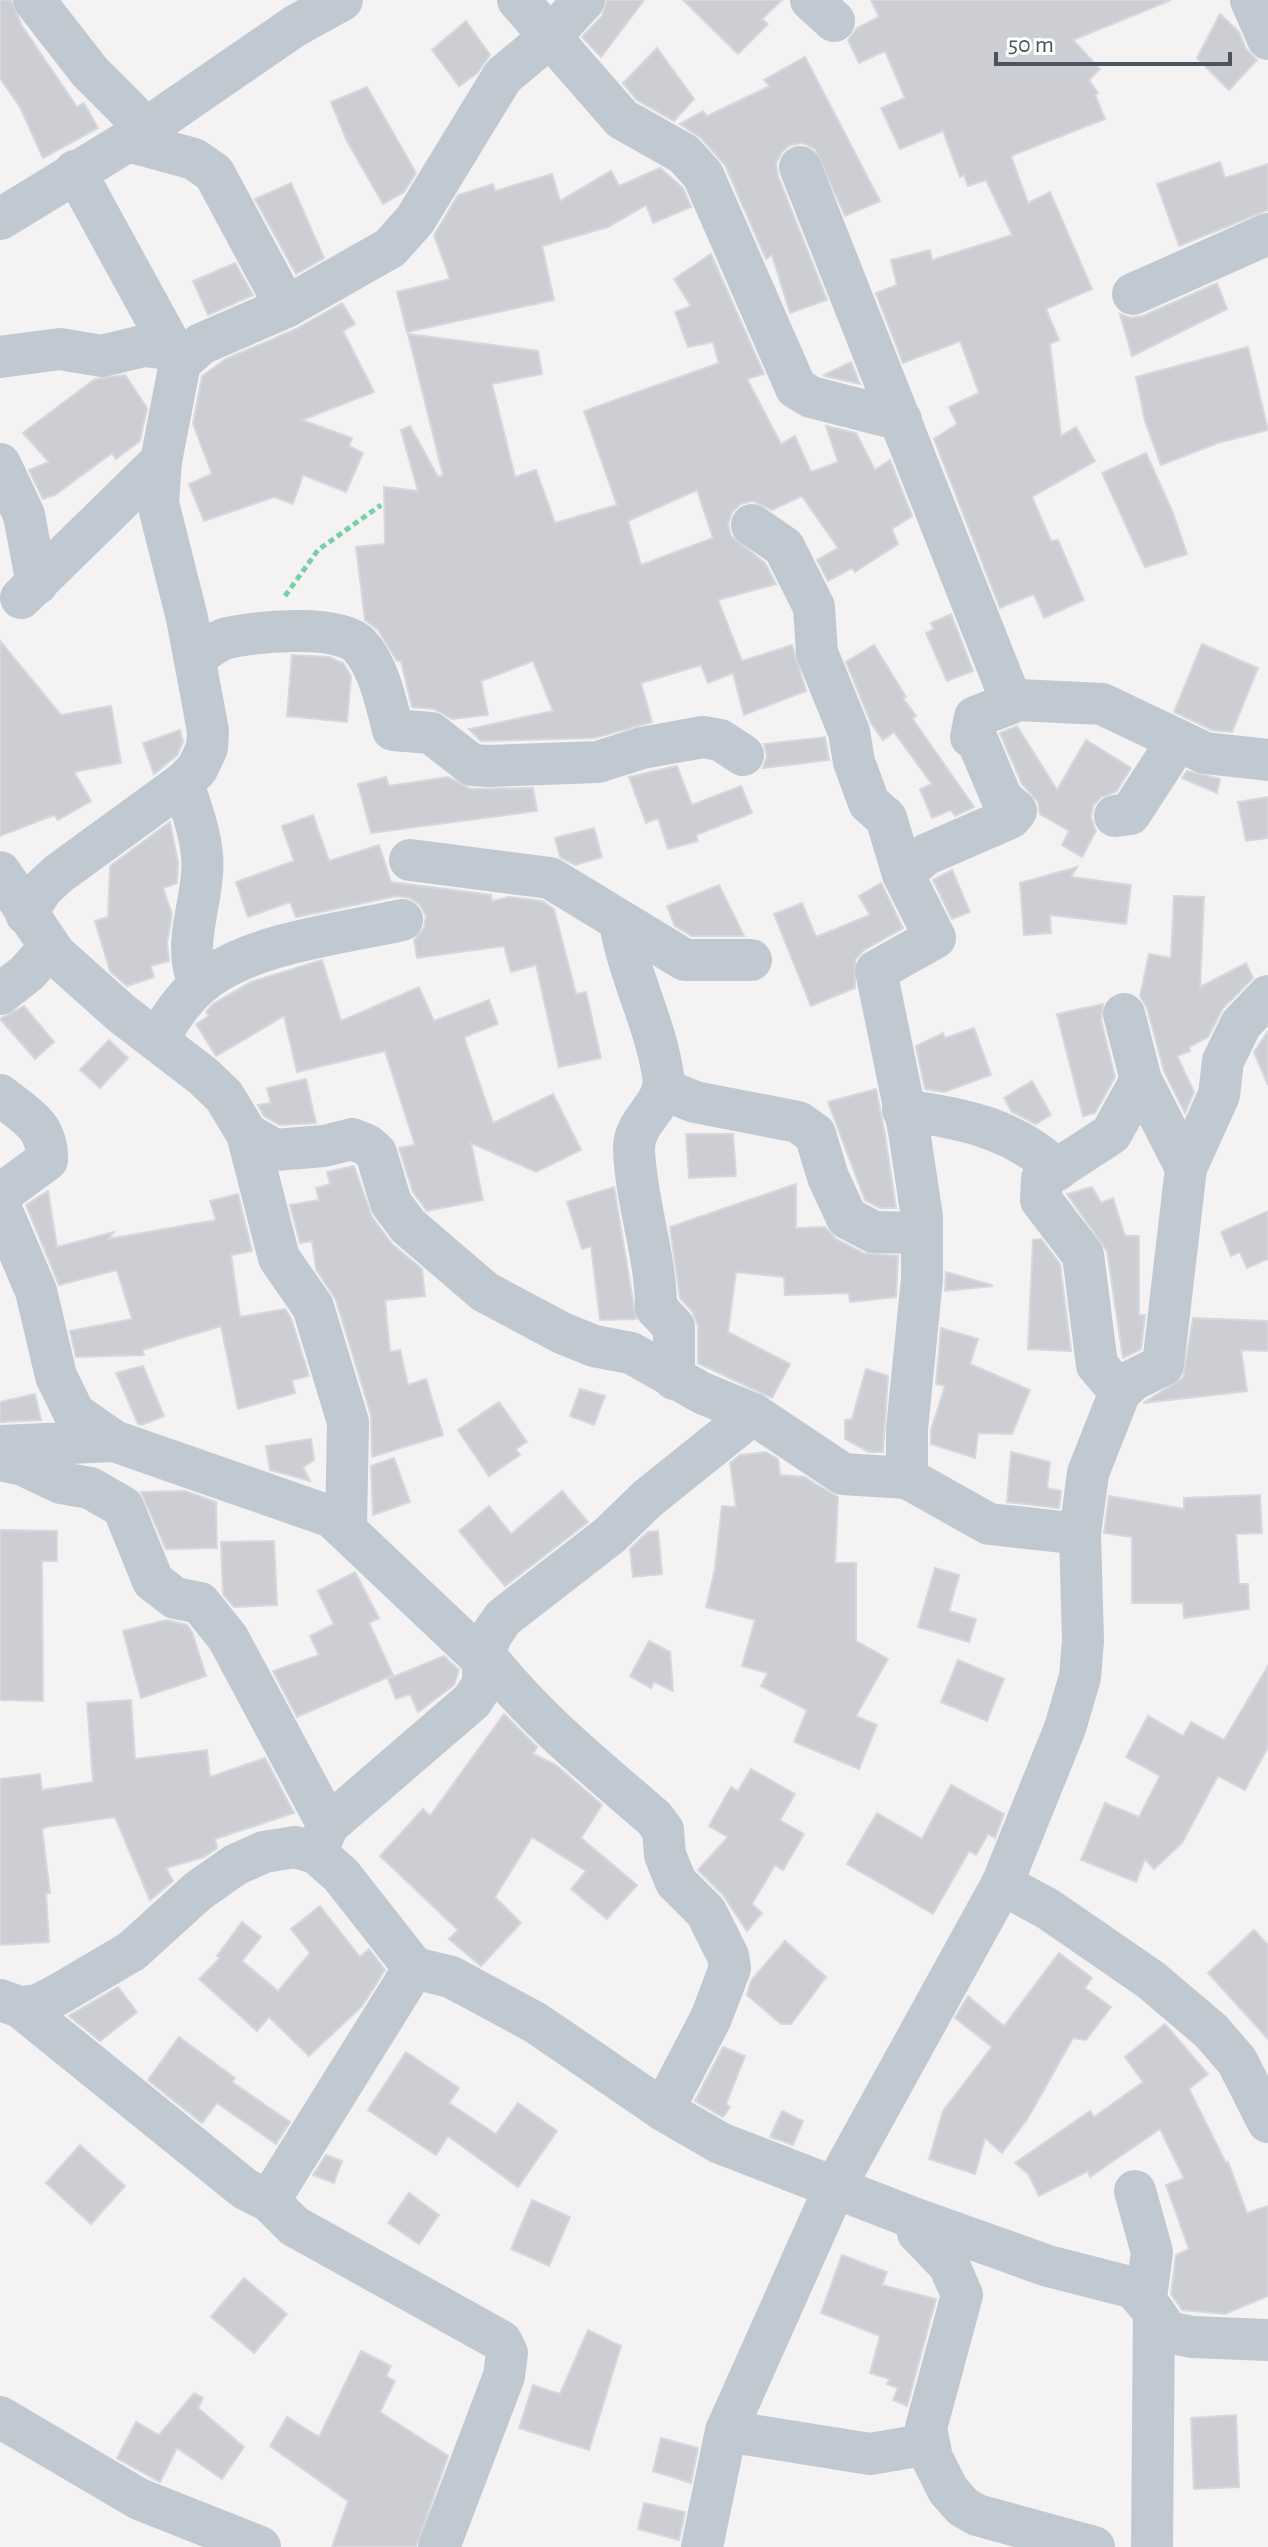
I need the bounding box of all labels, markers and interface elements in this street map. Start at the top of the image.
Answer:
scale bar [996,16,1230,66]
text: 50 m [1008,33,1054,57]

